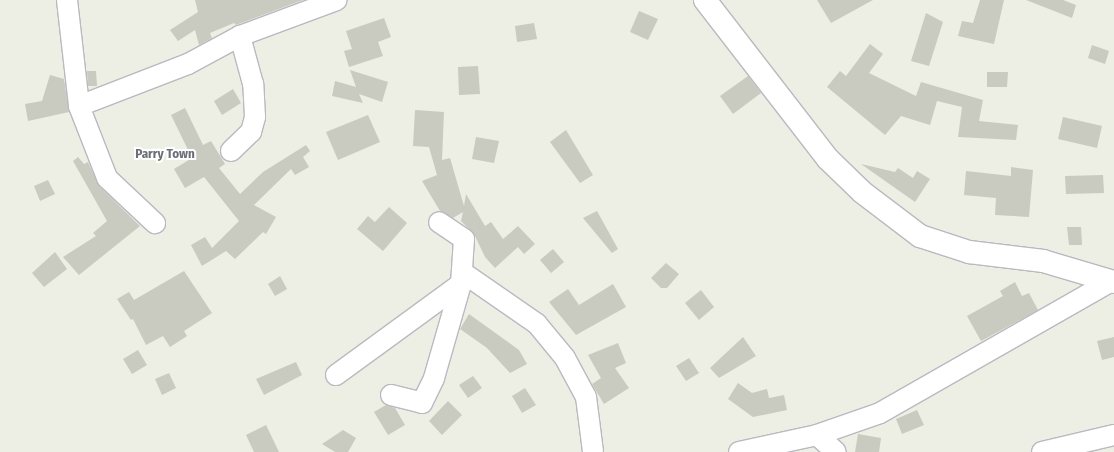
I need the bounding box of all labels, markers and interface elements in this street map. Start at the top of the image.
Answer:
district label: Parry Town [135,146,195,162]

